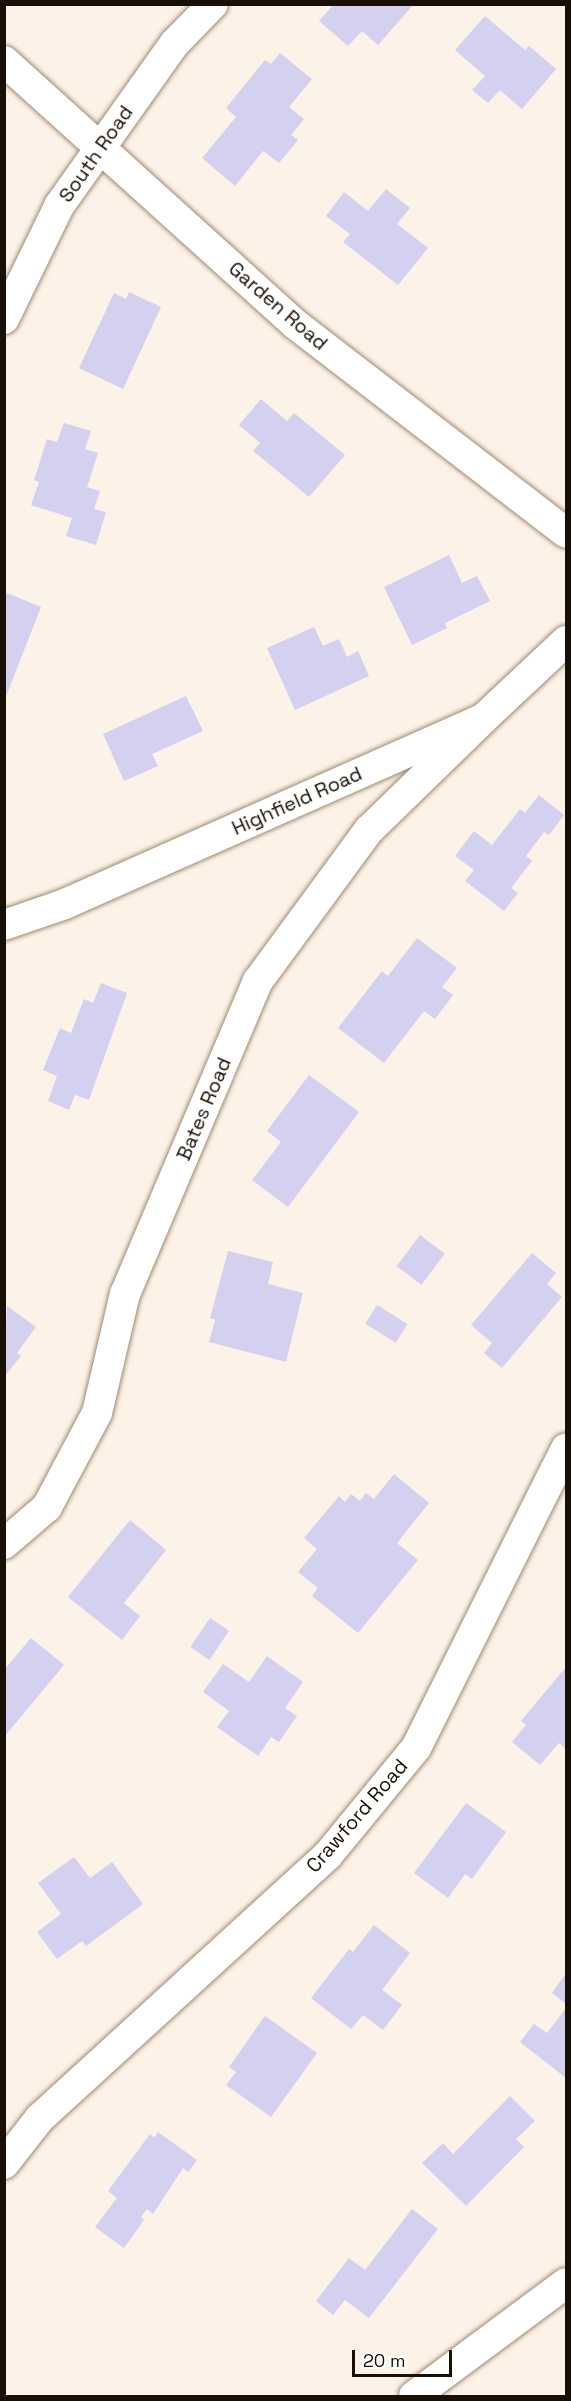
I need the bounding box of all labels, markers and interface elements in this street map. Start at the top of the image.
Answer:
street label: South Road [54,101,138,207]
street label: Garden Road [224,257,332,355]
street label: Highfield Road [228,762,366,840]
street label: Bates Road [172,1054,236,1164]
street label: Crawford Road [301,1754,413,1878]
scale bar [355,2338,456,2376]
text: 20 m [363,2349,406,2372]

